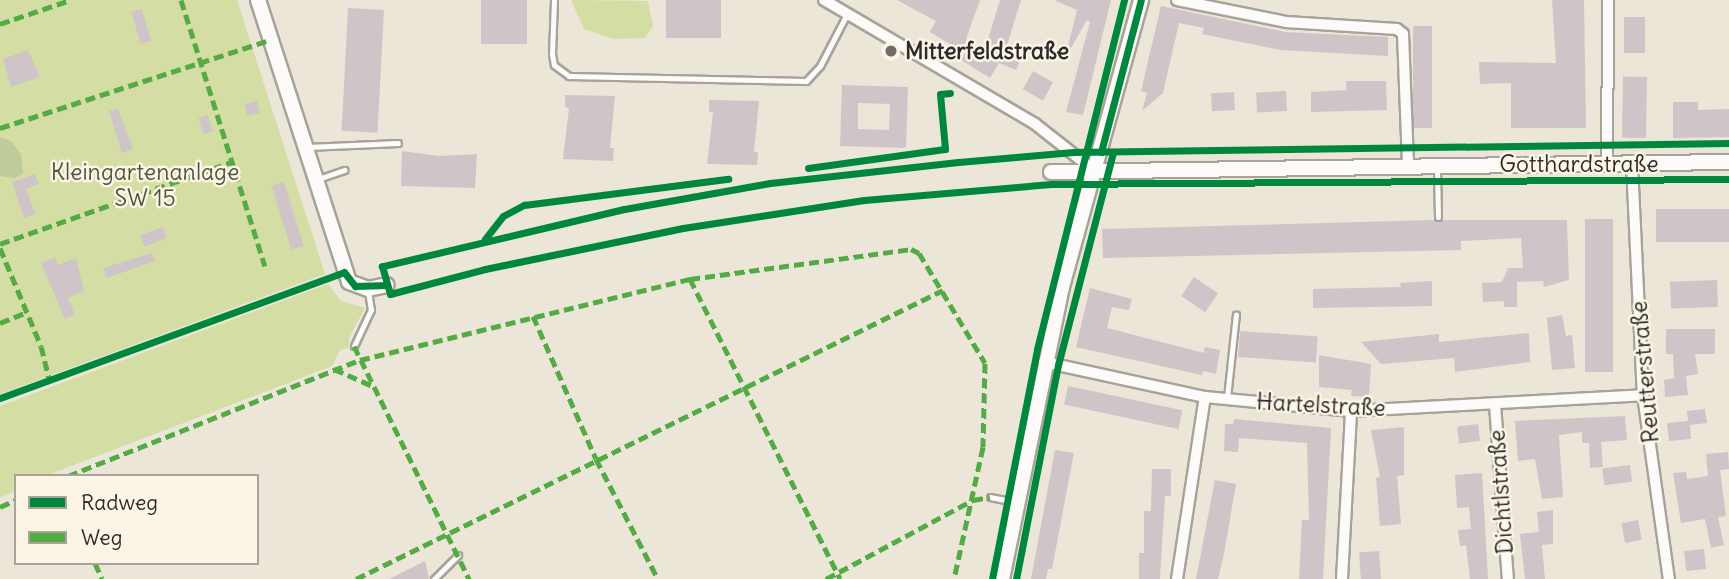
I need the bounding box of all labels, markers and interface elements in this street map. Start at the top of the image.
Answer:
place label: Mitterfeldstraße [905,37,1069,65]
marker: Mitterfeldstraße [883,43,899,59]
street label: Gotthardstraße [1499,150,1659,178]
park label: Kleingartenanlage SW 15 [51,158,239,212]
street label: Reutterstraße [1625,300,1665,444]
street label: Hartelstraße [1256,388,1386,422]
street label: Dichtlstraße [1483,429,1519,555]
legend [14,474,259,565]
text: Radweg [81,489,158,516]
text: Weg [81,524,122,551]

